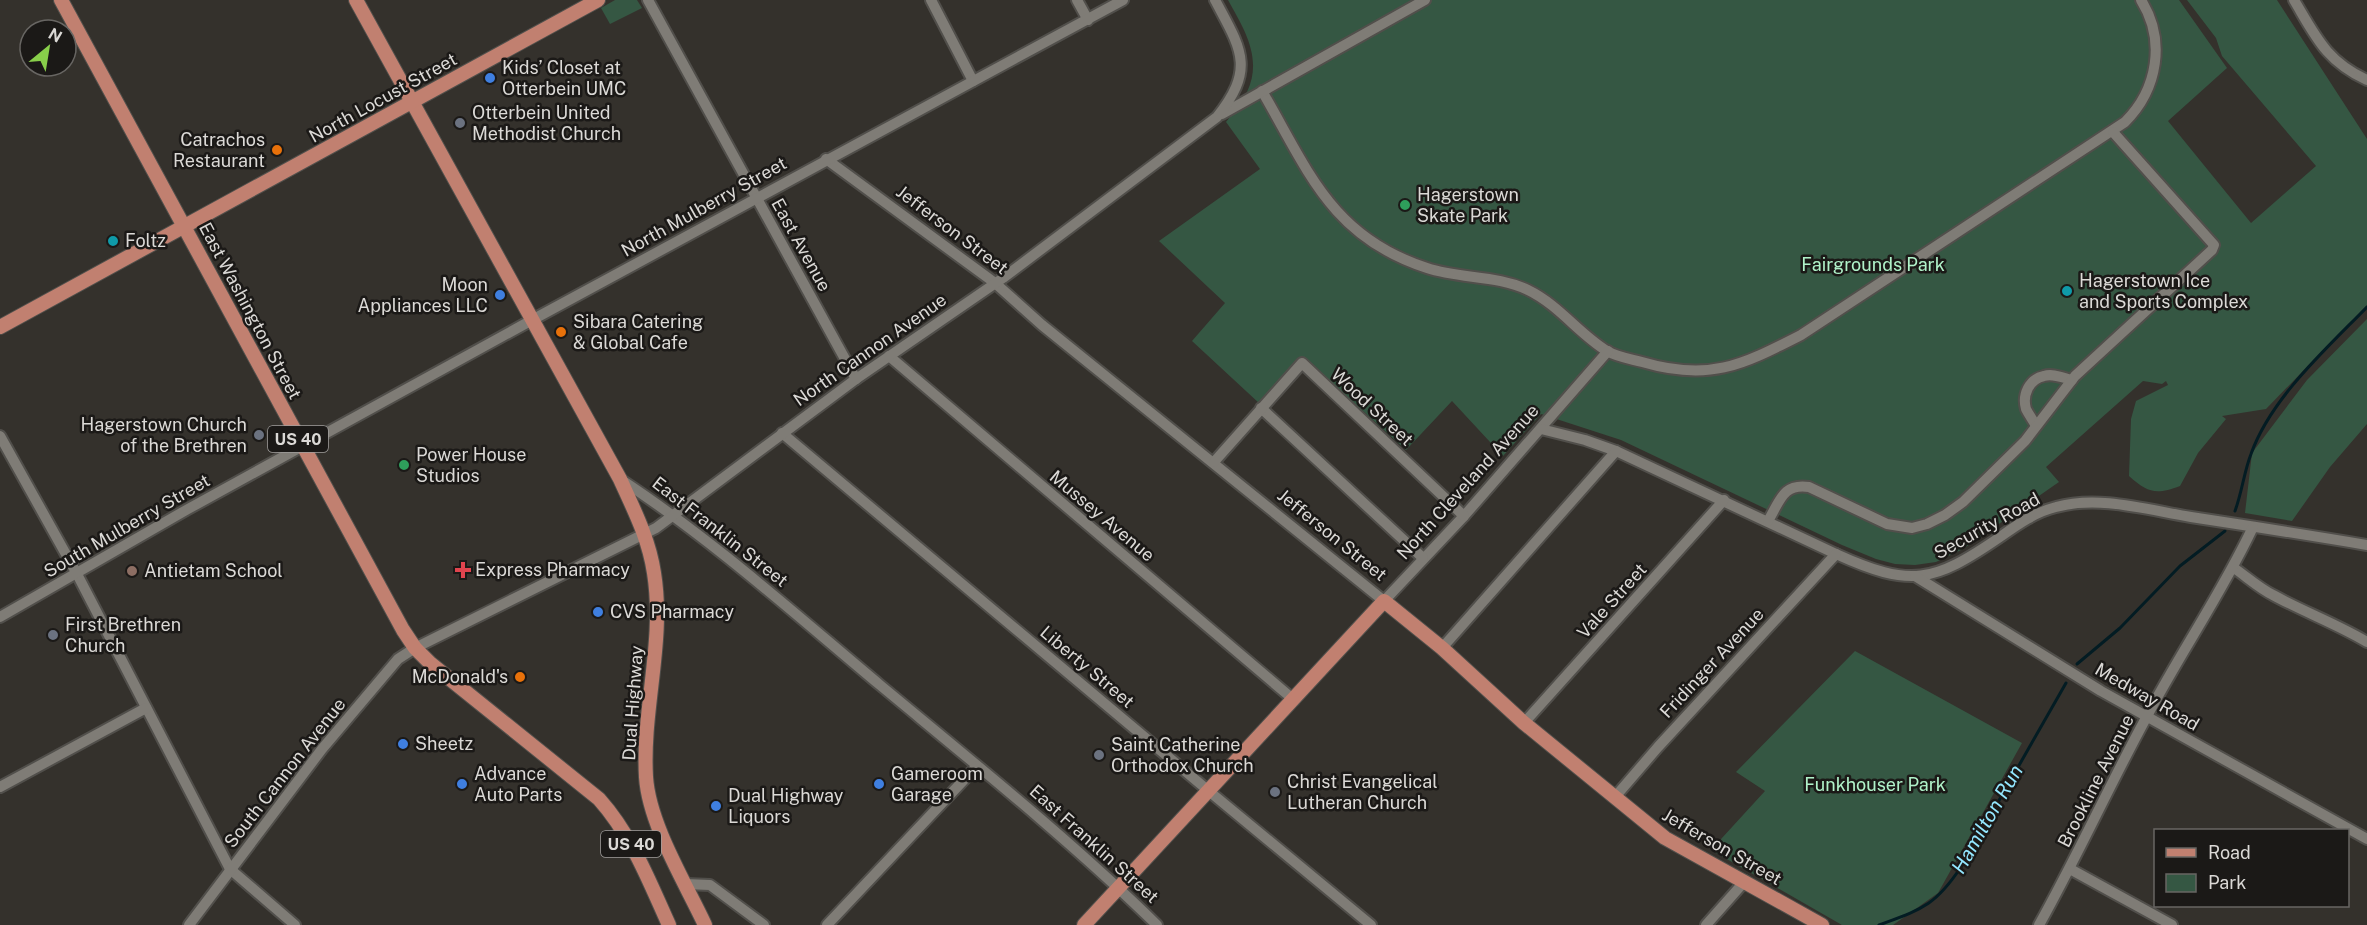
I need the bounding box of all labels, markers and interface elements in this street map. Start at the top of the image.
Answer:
north arrow [18,18,78,78]
text: N [45,24,65,47]
street label: North Locust Street [305,48,460,147]
place label: Kids’ Closet at Otterbein UMC [502,57,626,99]
marker: Kids’ Closet at Otterbein UMC [483,71,497,85]
place label: Otterbein United Methodist Church [472,102,621,144]
marker: Otterbein United Methodist Church [453,116,467,130]
place label: Catrachos Restaurant [173,129,265,171]
marker: Catrachos Restaurant [270,143,284,157]
street label: North Mulberry Street [617,152,790,261]
street label: Jefferson Street [892,181,1012,278]
place label: Hagerstown Skate Park [1417,184,1519,226]
street label: East Avenue [767,195,836,295]
marker: Hagerstown Skate Park [1398,198,1412,212]
street label: East Washington Street [195,219,306,403]
place label: Foltz [125,230,166,251]
marker: Foltz [106,234,120,248]
park label: Fairgrounds Park [1801,254,1945,275]
place label: Hagerstown Ice and Sports Complex [2079,270,2248,312]
place label: Moon Appliances LLC [358,274,488,316]
marker: Hagerstown Ice and Sports Complex [2060,284,2074,298]
marker: Moon Appliances LLC [493,288,507,302]
street label: North Cannon Avenue [789,289,950,410]
place label: Sibara Catering & Global Cafe [573,311,703,353]
marker: Sibara Catering & Global Cafe [554,325,568,339]
street label: Wood Street [1327,363,1418,450]
street label: North Cleveland Avenue [1392,400,1543,563]
place label: Hagerstown Church of the Brethren [80,414,247,456]
road number: US 40 [268,426,328,452]
marker: Hagerstown Church of the Brethren [252,428,266,442]
place label: Power House Studios [416,444,526,486]
marker: Power House Studios [397,458,411,472]
street label: Mussey Avenue [1046,466,1159,566]
street label: South Mulberry Street [40,469,213,582]
street label: East Franklin Street [648,472,792,591]
street label: Jefferson Street [1274,484,1391,585]
street label: Security Road [1930,488,2043,563]
place label: Express Pharmacy [475,559,630,580]
street label: Vale Street [1573,559,1651,642]
place label: Antietam School [144,560,283,581]
marker: Express Pharmacy [456,563,470,577]
marker: Antietam School [125,564,139,578]
place label: CVS Pharmacy [610,601,734,622]
street label: Fridinger Avenue [1655,603,1768,722]
marker: CVS Pharmacy [591,605,605,619]
place label: First Brethren Church [65,614,181,656]
street label: Liberty Street [1036,621,1139,712]
marker: First Brethren Church [46,628,60,642]
street label: Dual Highway [618,644,647,761]
street label: Medway Road [2091,658,2203,735]
place label: McDonald's [412,666,508,687]
marker: McDonald's [513,670,527,684]
street label: South Cannon Avenue [220,694,350,852]
street label: Brookline Avenue [2053,711,2138,851]
place label: Sheetz [415,733,473,754]
place label: Saint Catherine Orthodox Church [1111,734,1254,776]
marker: Sheetz [396,737,410,751]
marker: Saint Catherine Orthodox Church [1092,748,1106,762]
water label: Hamilton Run [1946,760,2028,878]
place label: Advance Auto Parts [474,763,562,805]
place label: Gameroom Garage [891,763,983,805]
place label: Christ Evangelical Lutheran Church [1287,771,1438,813]
park label: Funkhouser Park [1804,774,1946,795]
marker: Advance Auto Parts [455,777,469,791]
marker: Gameroom Garage [872,777,886,791]
street label: East Franklin Street [1026,780,1163,907]
place label: Dual Highway Liquors [728,785,844,827]
marker: Christ Evangelical Lutheran Church [1268,785,1282,799]
marker: Dual Highway Liquors [709,799,723,813]
street label: Jefferson Street [1659,804,1786,889]
legend [2154,829,2349,907]
road number: US 40 [601,831,661,857]
text: Road [2208,842,2251,863]
text: Park [2208,872,2246,893]

